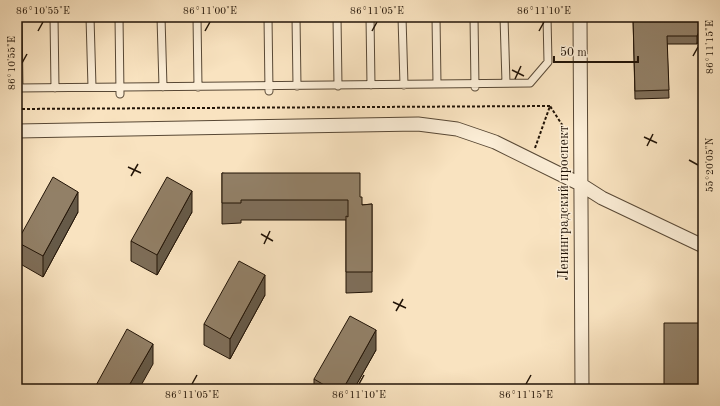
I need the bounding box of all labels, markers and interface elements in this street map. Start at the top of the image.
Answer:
text: 86°10'55"E [16,6,70,16]
text: 86°11'00"E [183,6,237,16]
text: 86°11'05"E [350,6,404,16]
text: 86°11'10"E [517,6,571,16]
text: 86°11'15"E [705,20,715,74]
text: 86°10'55"E [7,36,17,90]
scale bar [554,38,638,64]
text: 50 m [560,46,587,59]
street label: Ленинградский проспект [557,125,571,281]
text: 55°20'05"N [705,137,715,192]
text: 86°11'05"E [165,390,219,400]
text: 86°11'10"E [332,390,386,400]
text: 86°11'15"E [499,390,553,400]

